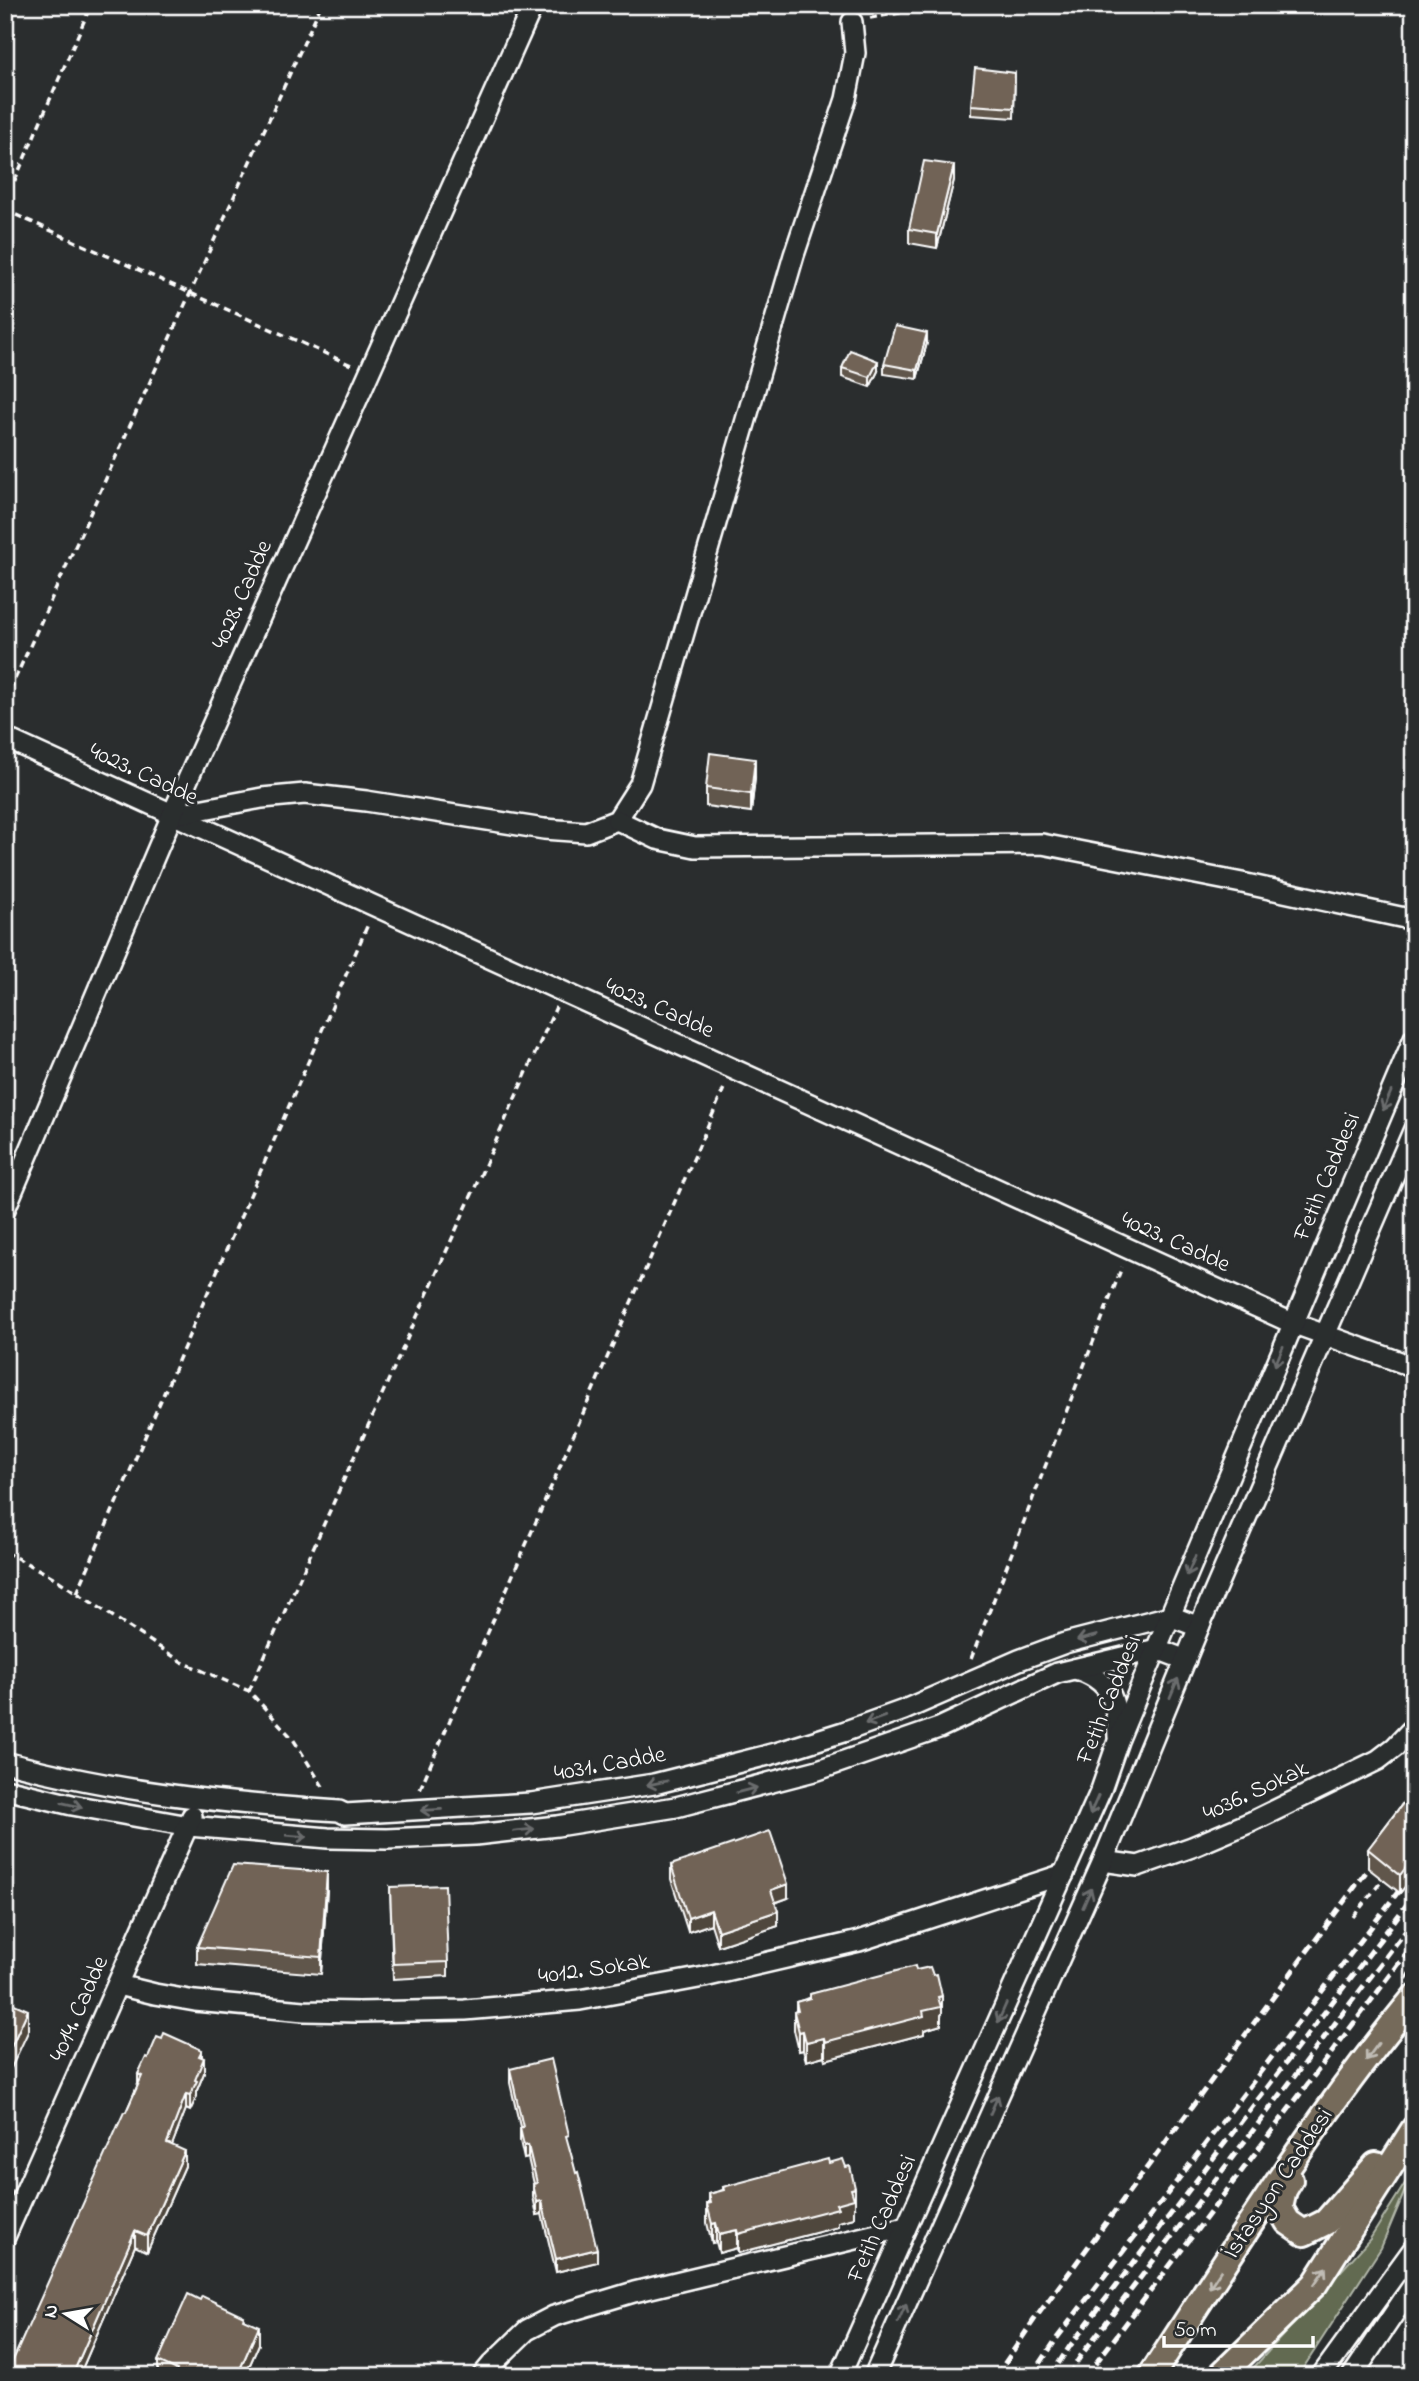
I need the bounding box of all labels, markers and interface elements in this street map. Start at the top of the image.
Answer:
street label: 4028. Cadde [203,535,283,655]
street label: 4023. Cadde [83,734,204,816]
street label: 4023. Cadde [599,969,720,1049]
one-way arrow [1380,1090,1393,1111]
street label: Fetih Caddesi [1285,1107,1371,1248]
street label: 4023. Cadde [1115,1203,1236,1283]
one-way arrow [1272,1344,1285,1366]
one-way arrow [1184,1554,1197,1576]
street label: Fetih Caddesi [1068,1630,1152,1771]
one-way arrow [1076,1632,1098,1645]
one-way arrow [1169,1678,1182,1699]
one-way arrow [864,1715,886,1727]
street label: 4031. Cadde [552,1738,669,1792]
street label: 4036. Sokak [1197,1752,1315,1832]
one-way arrow [646,1777,669,1791]
one-way arrow [736,1783,758,1796]
one-way arrow [1087,1794,1100,1815]
one-way arrow [60,1798,83,1812]
one-way arrow [420,1804,443,1817]
one-way arrow [512,1823,535,1836]
one-way arrow [285,1829,307,1842]
one-way arrow [1081,1888,1094,1909]
street label: 4012. Sokak [536,1945,652,1995]
street label: 4014. Cadde [41,1950,119,2068]
one-way arrow [995,2001,1008,2023]
one-way arrow [1364,2042,1379,2061]
one-way arrow [988,2095,1001,2117]
street label: İstasyon Caddesi [1215,2101,1344,2267]
street label: Fetih Caddesi [839,2150,927,2289]
one-way arrow [1313,2266,1327,2286]
one-way arrow [1207,2269,1221,2289]
north arrow [32,2280,102,2350]
text: N [37,2302,66,2320]
one-way arrow [896,2303,909,2325]
scale bar [1164,2304,1312,2348]
text: 50 m [1174,2316,1217,2346]

